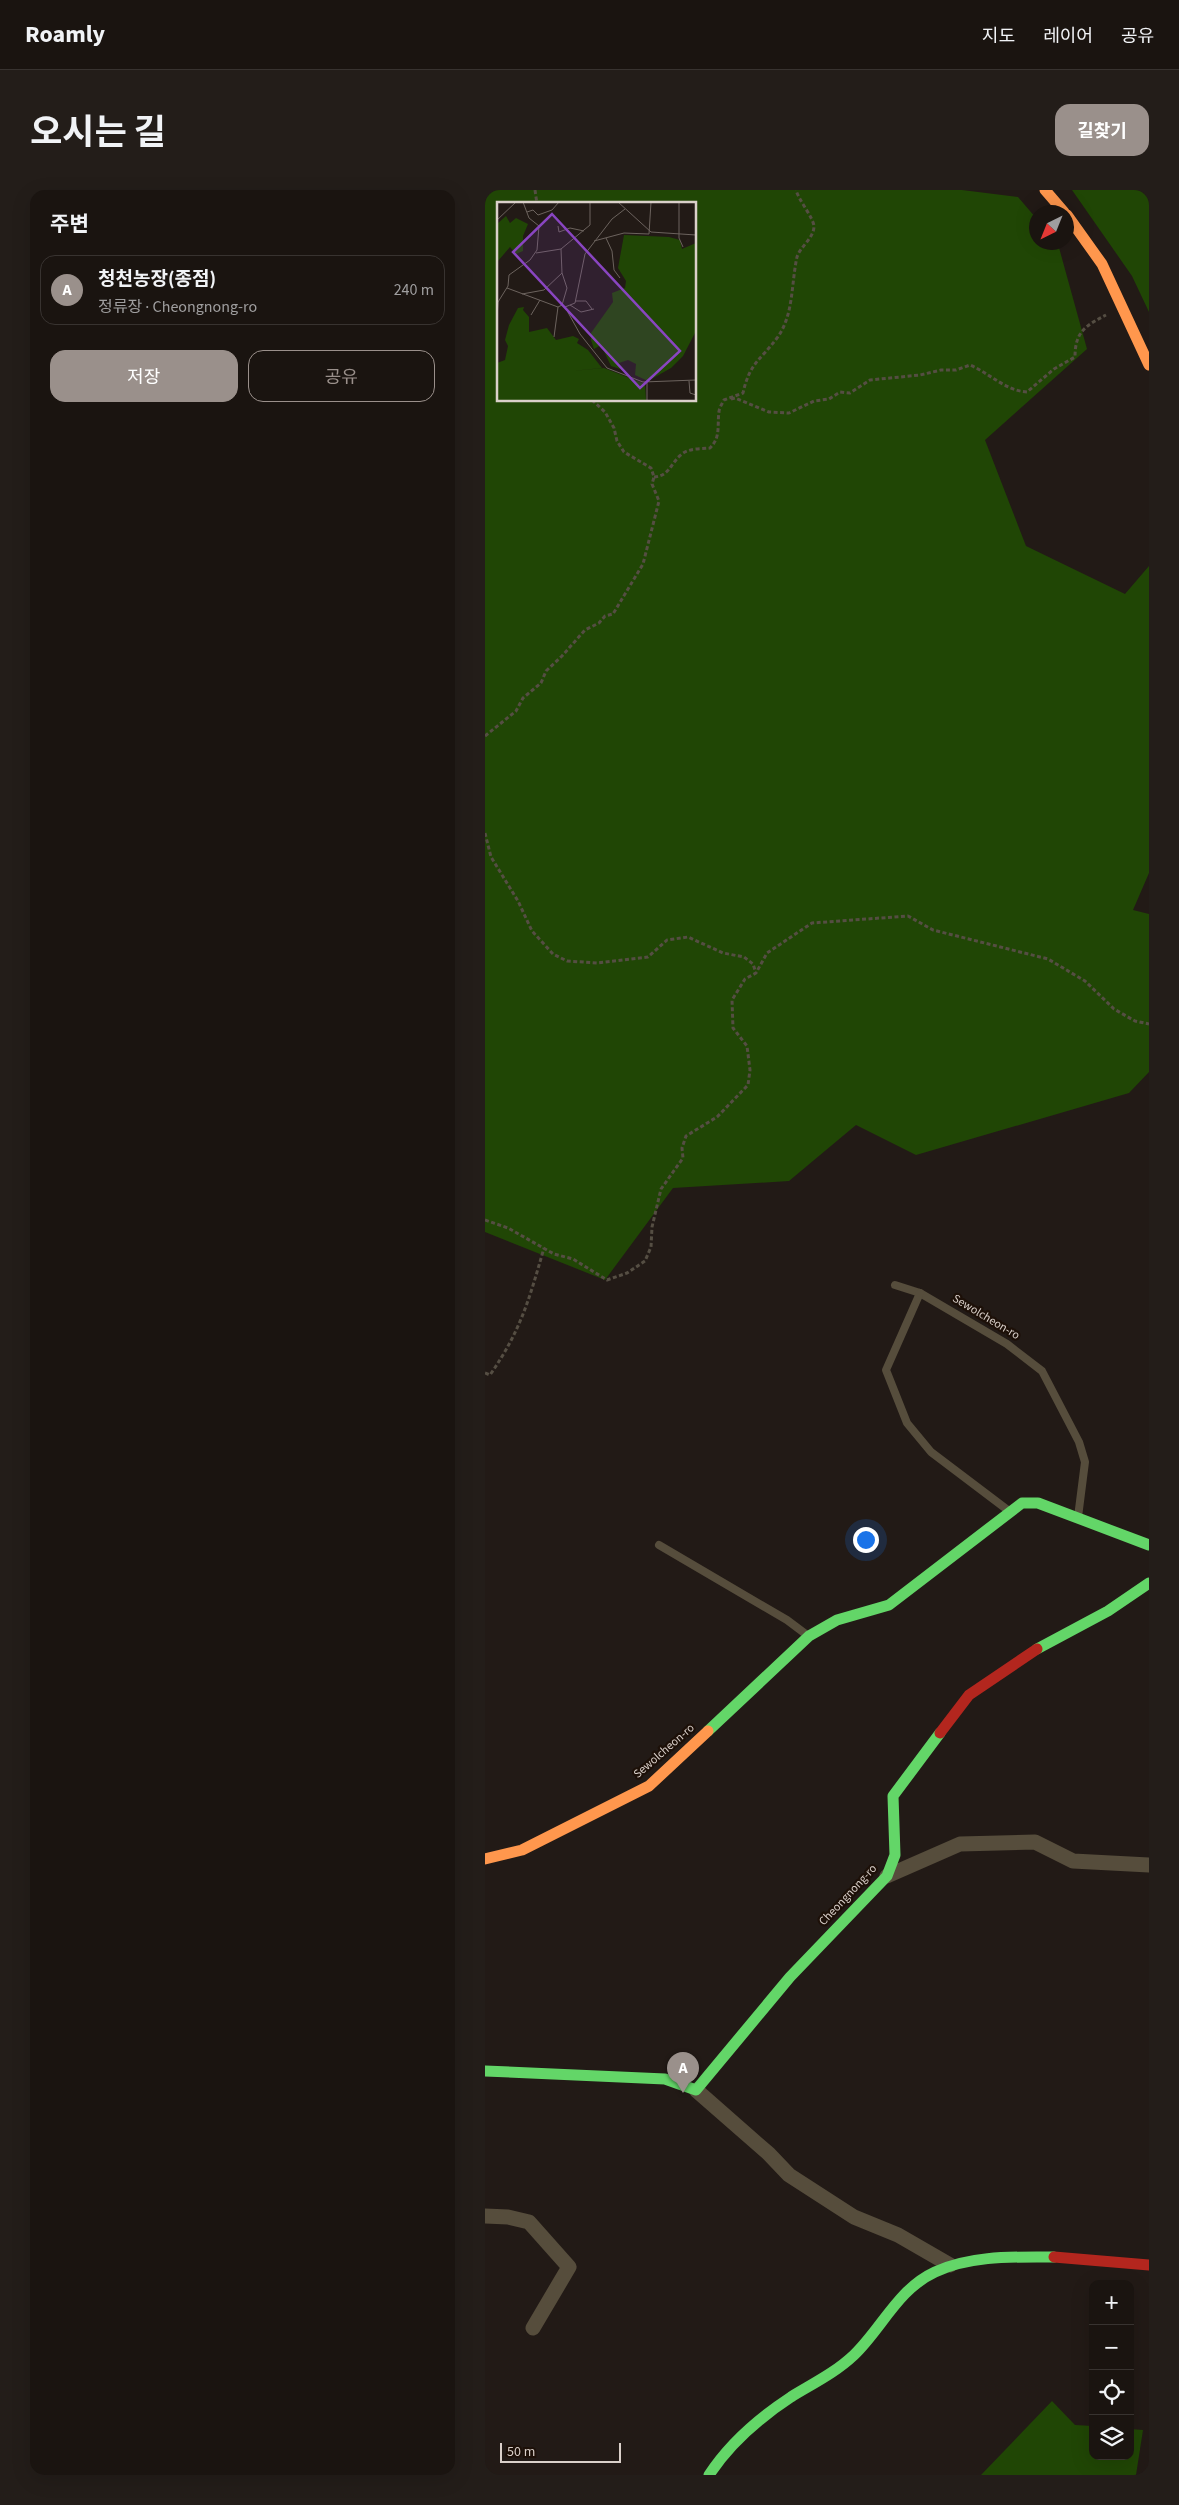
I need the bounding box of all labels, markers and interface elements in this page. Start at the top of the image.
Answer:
text: Roamly [25,17,105,52]
text: 지도 [982,24,1015,49]
text: 레이어 [1043,24,1093,49]
text: 공유 [1121,24,1154,49]
button: 길찾기 [1055,104,1149,156]
text: 오시는 길 [30,108,166,158]
inset map [497,202,696,401]
north arrow [1029,205,1074,250]
text: 주변 [50,209,89,239]
text: 청천농장(종점) [98,266,216,293]
text: A [62,279,72,301]
text: 240 m [394,279,434,301]
text: 정류장 · Cheongnong-ro [98,296,257,318]
button: 저장 [50,350,238,402]
button: 공유 [248,350,435,402]
street label: Sewolcheon-ro [949,1290,1023,1344]
your location [853,1527,879,1553]
street label: Sewolcheon-ro [630,1720,698,1782]
street label: Cheongnong-ro [815,1861,881,1929]
pin: A [667,2052,699,2093]
map controls [1089,2280,1134,2460]
button: + [1089,2280,1134,2325]
button: − [1089,2325,1134,2370]
button: locate [1089,2370,1134,2415]
button: layers [1089,2415,1134,2460]
scale bar [500,2440,621,2463]
text: 50 m [507,2442,535,2462]

